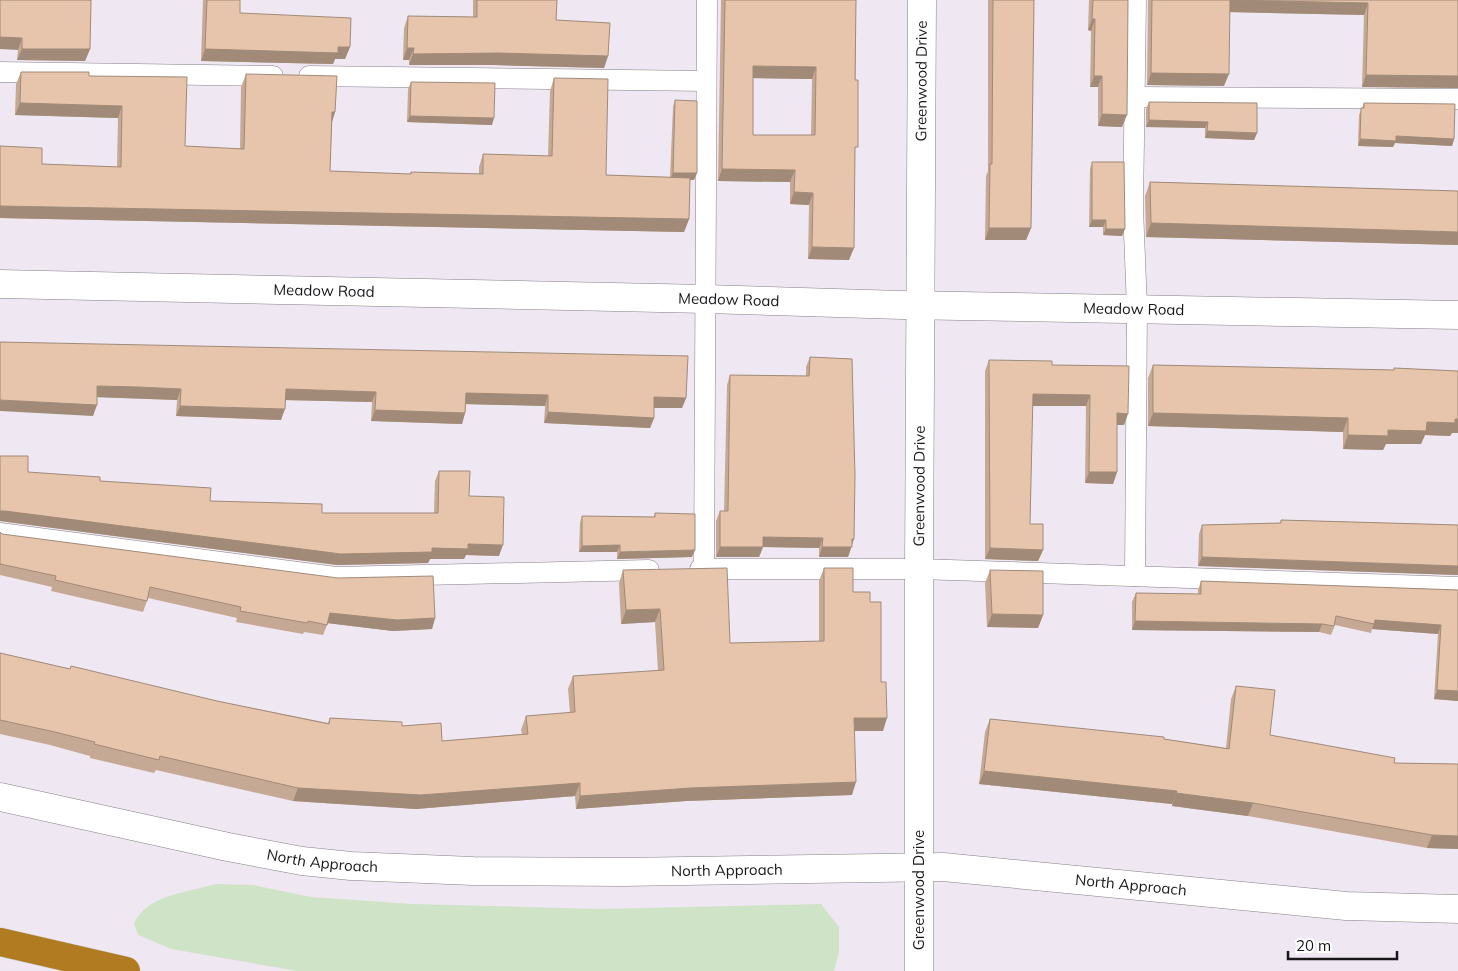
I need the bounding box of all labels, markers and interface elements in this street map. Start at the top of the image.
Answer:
street label: Greenwood Drive [911,21,931,141]
street label: Meadow Road [273,280,375,301]
street label: Meadow Road [678,288,780,310]
street label: Meadow Road [1083,298,1185,319]
street label: Greenwood Drive [909,426,929,546]
street label: Greenwood Drive [909,830,928,950]
street label: North Approach [265,845,378,876]
street label: North Approach [671,860,783,880]
street label: North Approach [1074,870,1188,900]
scale bar [1288,928,1397,960]
text: 20 m [1296,936,1331,955]

